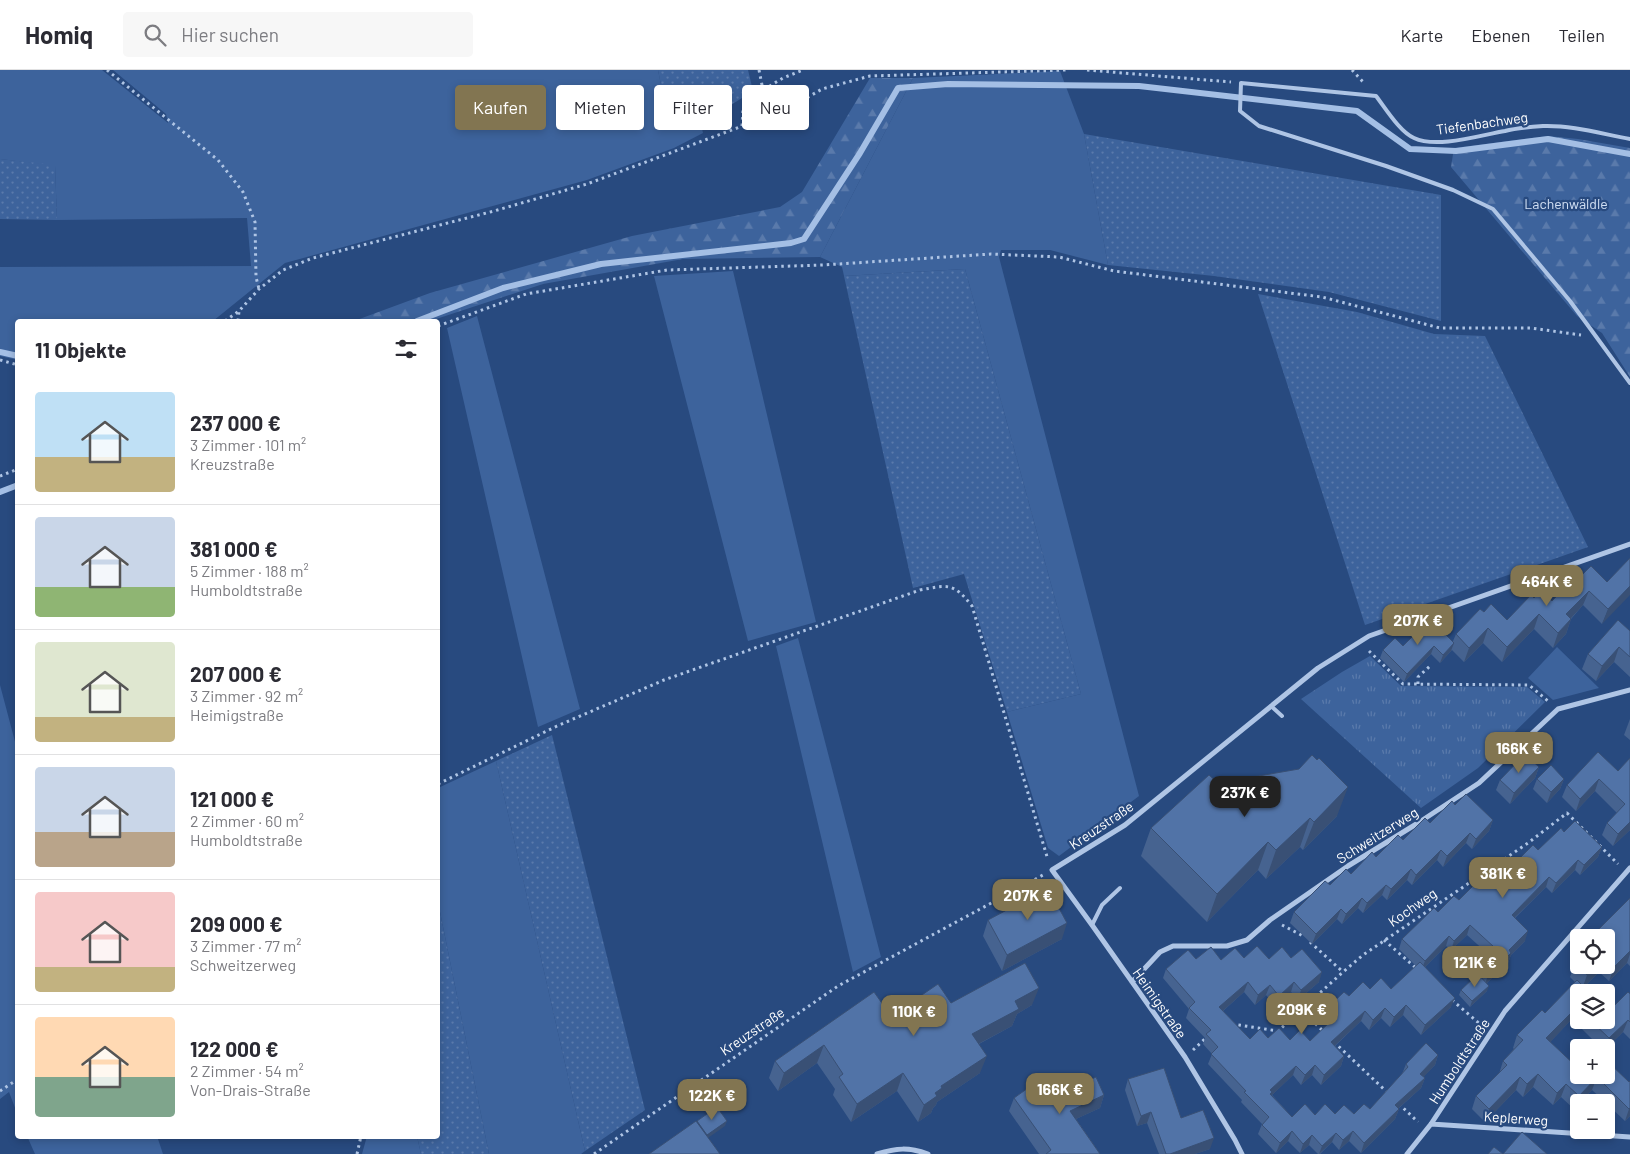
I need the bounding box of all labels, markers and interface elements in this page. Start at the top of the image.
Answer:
search box [123,12,473,57]
text: Homiq [25,20,93,49]
icon: search [141,21,169,49]
text: Hier suchen [181,23,279,46]
text: Karte [1400,24,1443,46]
text: Ebenen [1471,24,1530,46]
text: Teilen [1558,24,1605,46]
chip: Kaufen [455,85,546,130]
chip: Mieten [556,85,644,130]
chip: Filter [654,85,732,130]
chip: Neu [742,85,809,130]
street label: Tiefenbachweg [1435,108,1529,138]
park label: Lachenwäldle [1524,195,1608,212]
icon: filters [392,335,420,363]
text: 11 Objekte [35,337,126,362]
text: 237 000 € [190,410,281,435]
icon: home [75,412,135,472]
text: 3 Zimmer · 101 m² [190,435,306,454]
text: Kreuzstraße [190,454,275,473]
text: 381 000 € [190,536,278,561]
icon: home [75,537,135,597]
text: 5 Zimmer · 188 m² [190,561,309,580]
pin: 464K € [1506,564,1588,607]
text: 464K € [1521,571,1573,590]
text: Humboldtstraße [190,580,303,599]
pin: 207K € [1377,604,1459,646]
text: 207K € [1393,610,1443,629]
text: 207 000 € [190,661,282,686]
icon: home [75,662,135,722]
text: 3 Zimmer · 92 m² [190,686,303,705]
text: Heimigstraße [190,705,284,724]
pin: 166K € [1478,732,1560,774]
text: 166K € [1496,738,1542,757]
pin: 237K € [1204,776,1286,818]
text: 237K € [1221,782,1269,801]
text: 121 000 € [190,786,274,811]
icon: home [75,787,135,847]
street label: Kreuzstraße [1066,797,1136,853]
street label: Schweitzerweg [1333,803,1421,867]
text: 2 Zimmer · 60 m² [190,811,304,830]
text: Humboldtstraße [190,830,303,849]
pin: 381K € [1462,856,1544,899]
text: 381K € [1480,863,1526,882]
pin: 207K € [987,878,1069,921]
street label: Kochweg [1384,884,1440,930]
text: 207K € [1003,885,1053,904]
text: 209 000 € [190,911,283,936]
icon: home [75,912,135,972]
map controls [1570,929,1615,1139]
button: locate [1570,929,1615,974]
text: 3 Zimmer · 77 m² [190,936,302,955]
pin: 121K € [1434,946,1516,988]
text: 121K € [1453,952,1497,971]
text: Schweitzerweg [190,955,296,974]
street label: Heimigstraße [1130,965,1190,1041]
button: layers [1570,984,1615,1029]
pin: 209K € [1261,992,1343,1035]
pin: 110K € [873,994,955,1037]
text: 209K € [1277,999,1327,1018]
text: 110K € [892,1001,936,1020]
street label: Kreuzstraße [717,1003,787,1059]
street label: Humboldtstraße [1425,1015,1493,1107]
text: 122 000 € [190,1036,279,1061]
icon: home [75,1037,135,1097]
button: + [1570,1039,1615,1084]
text: 2 Zimmer · 54 m² [190,1061,304,1080]
pin: 166K € [1019,1072,1101,1115]
pin: 122K € [671,1078,753,1121]
text: 166K € [1037,1079,1083,1098]
text: Von-Drais-Straße [190,1080,311,1099]
text: 122K € [689,1085,735,1104]
button: − [1570,1094,1615,1139]
street label: Keplerweg [1483,1107,1549,1129]

